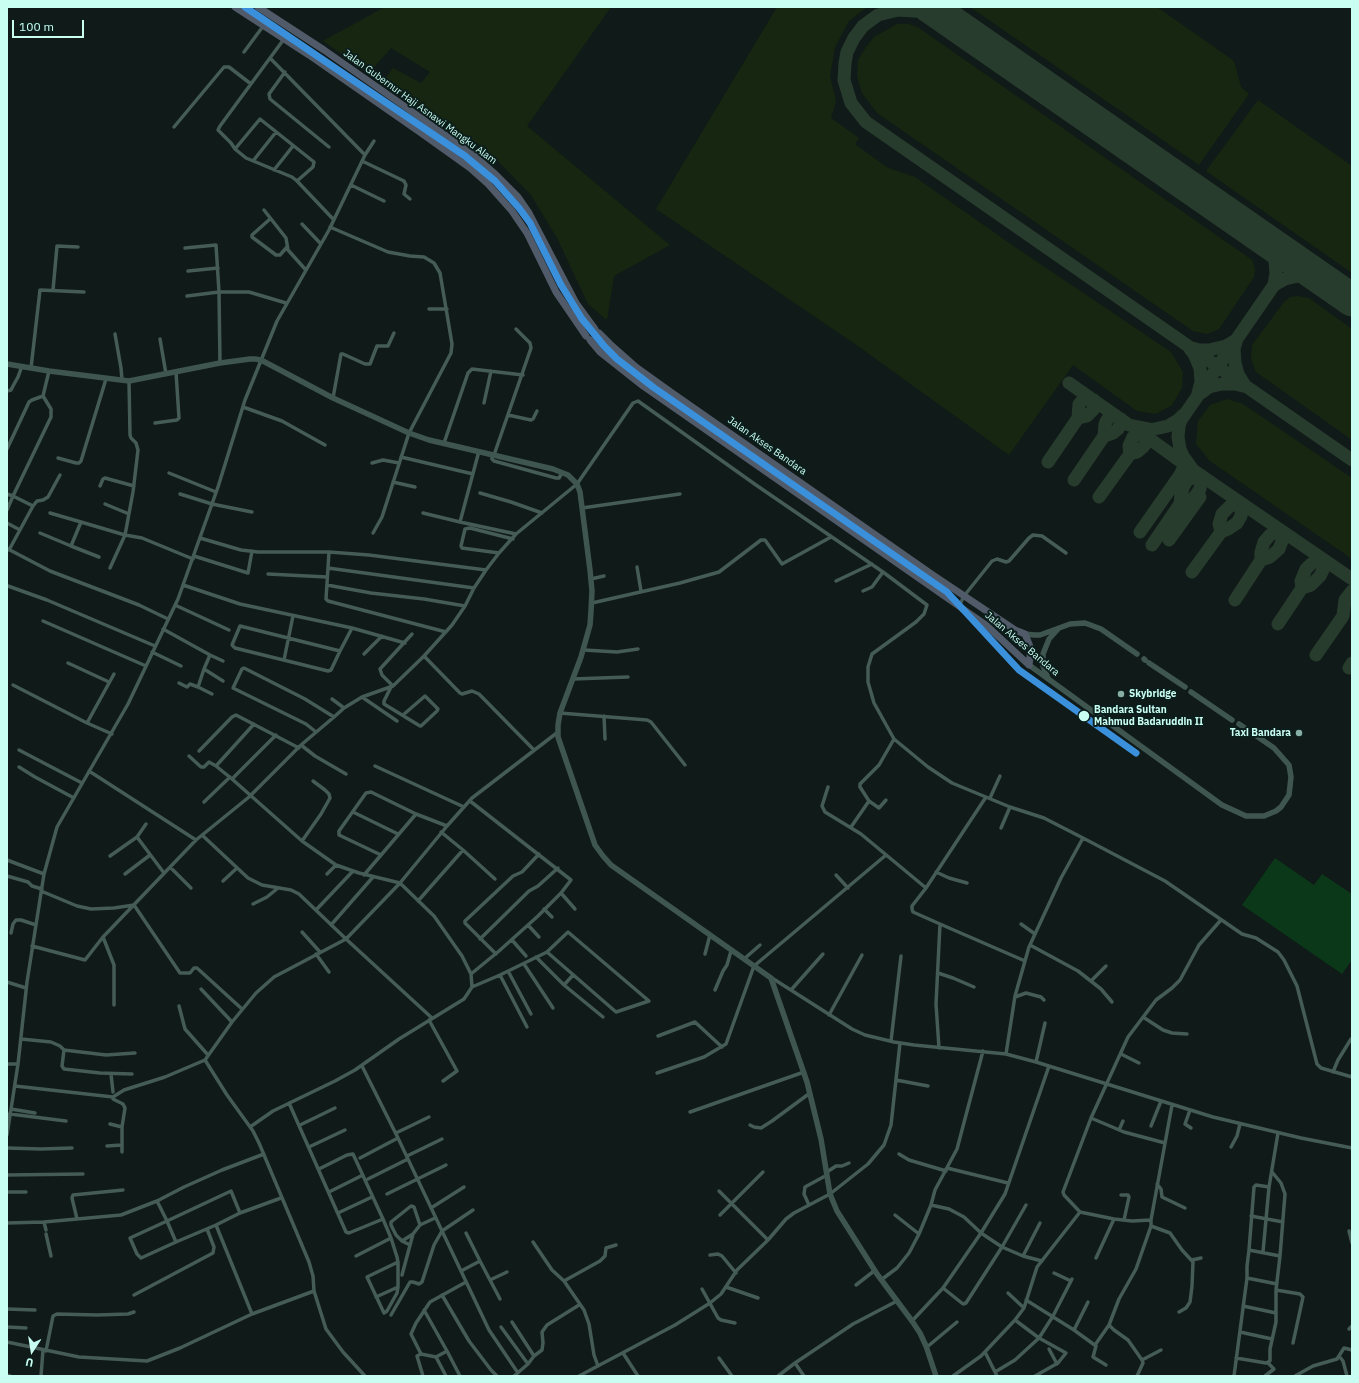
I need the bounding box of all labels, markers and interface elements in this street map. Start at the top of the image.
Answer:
scale bar [14,12,86,38]
text: 100 m [19,19,54,34]
street label: Jalan Gubernur Haji Asnawi Mangku Alam [341,47,499,167]
street label: Jalan Akses Bandara [725,414,809,478]
street label: Jalan Akses Bandara [982,609,1062,679]
place label: Skybridge [1129,688,1176,700]
marker: Skybridge [1116,689,1126,699]
place label: Bandara Sultan Mahmud Badaruddin II [1094,704,1203,728]
marker: Bandara Sultan Mahmud Badaruddin II [1077,709,1091,723]
place label: Taxi Bandara [1230,727,1291,739]
marker: Taxi Bandara [1294,728,1304,738]
north arrow [12,1331,52,1371]
text: U [24,1355,35,1370]

